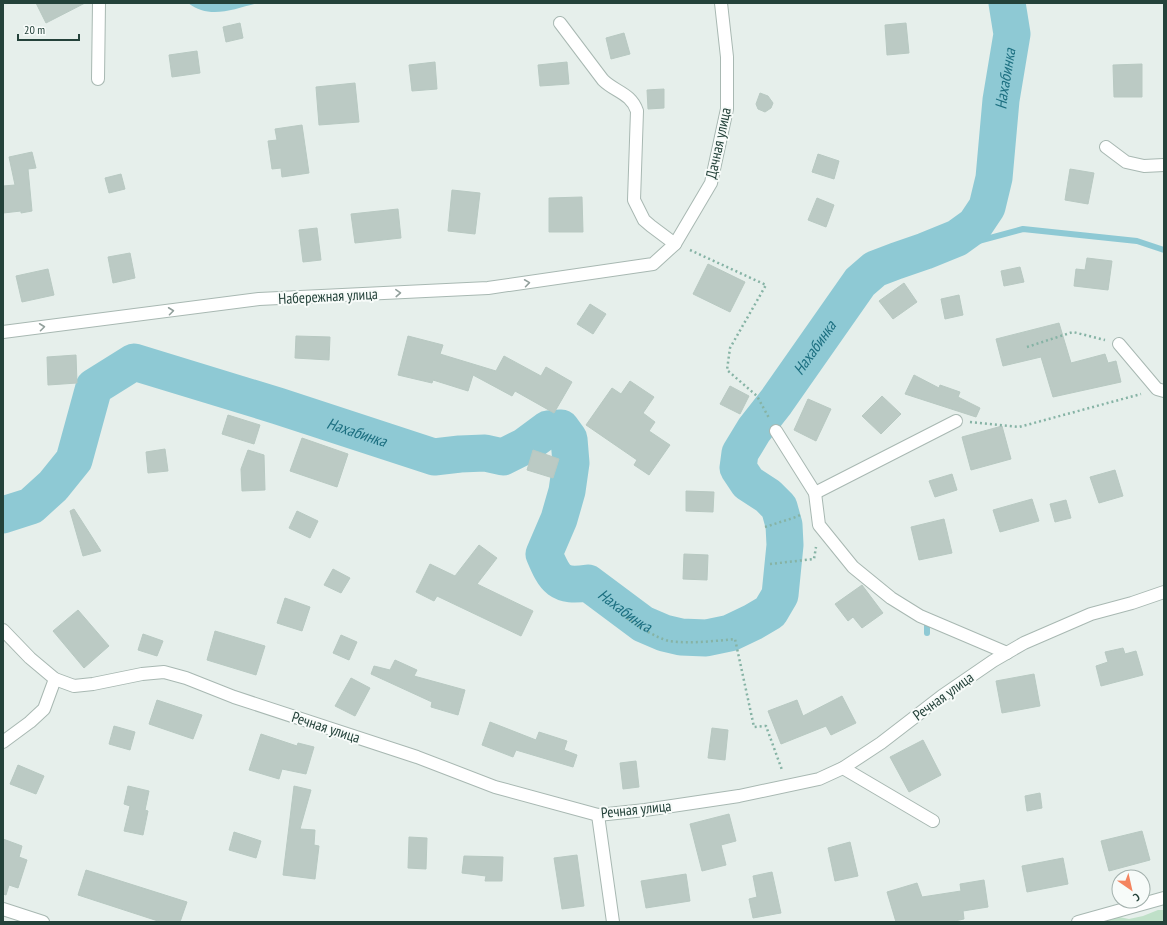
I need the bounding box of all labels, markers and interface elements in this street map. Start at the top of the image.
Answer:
scale bar [18,16,79,42]
text: 20 m [24,22,45,37]
water label: Нахабинка [990,45,1020,110]
street label: Дачная улица [701,106,735,180]
one-way arrow [524,279,530,288]
street label: Набережная улица [278,284,378,308]
one-way arrow [395,288,401,297]
one-way arrow [168,307,174,316]
water label: Нахабинка [788,315,841,378]
one-way arrow [39,323,45,332]
water label: Нахабинка [325,413,391,451]
water label: Нахабинка [594,584,656,637]
street label: Речная улица [909,668,977,724]
street label: Речная улица [289,707,363,747]
street label: Речная улица [600,796,672,822]
north arrow [1111,869,1151,909]
text: С [1131,890,1143,905]

